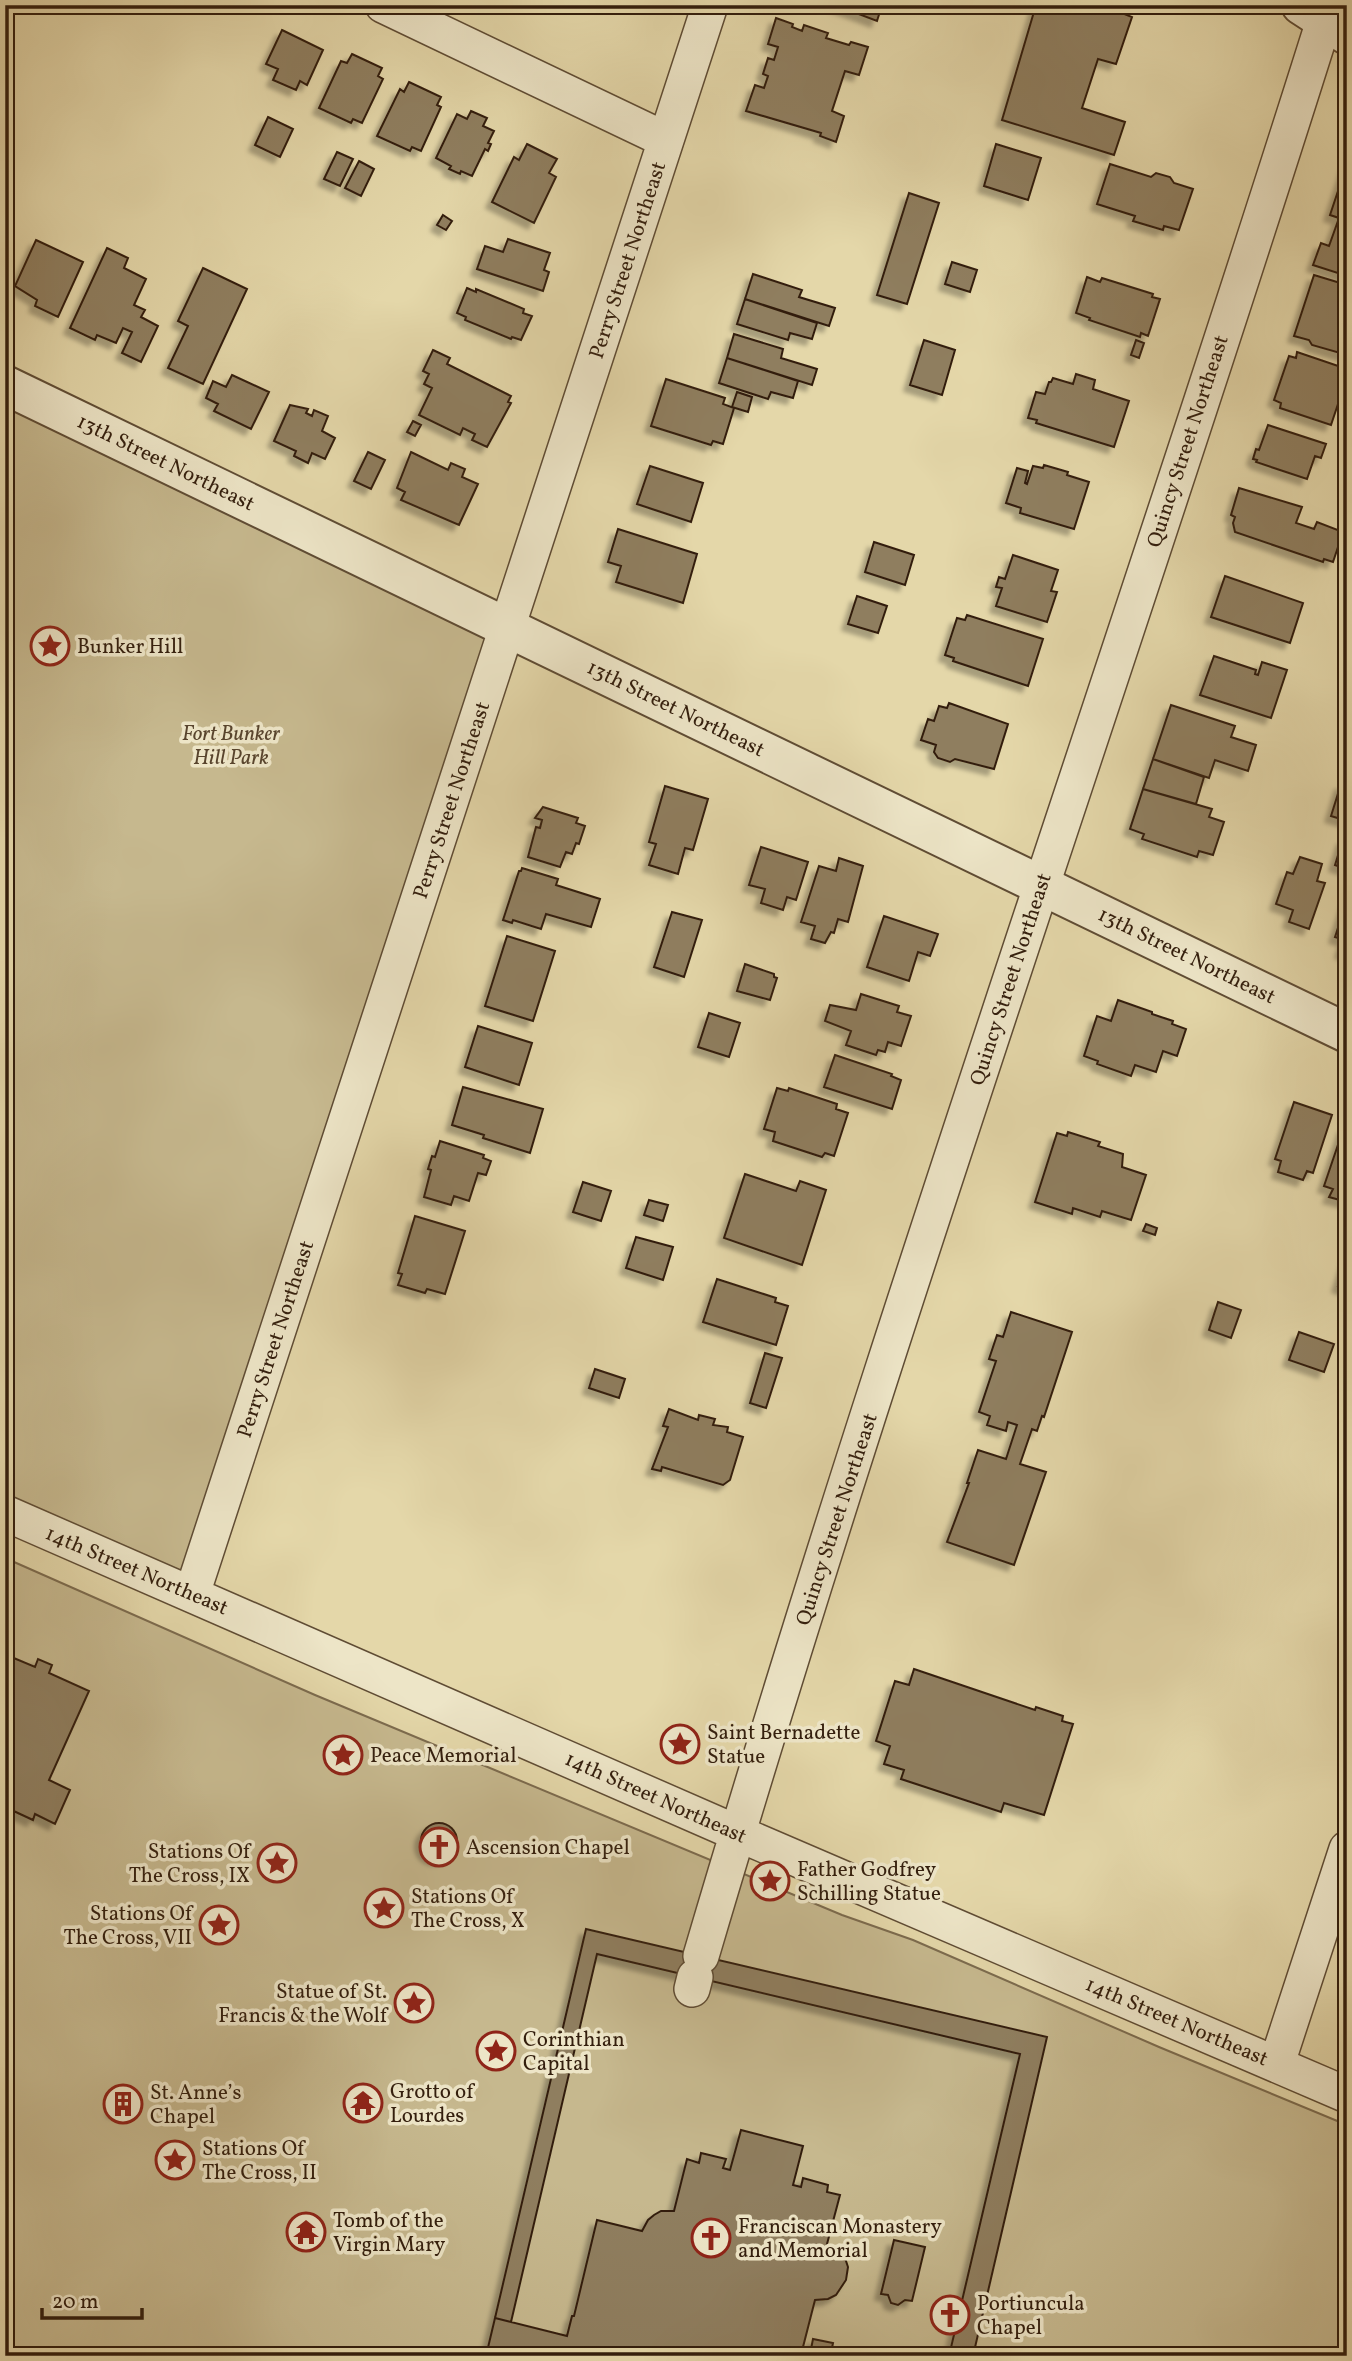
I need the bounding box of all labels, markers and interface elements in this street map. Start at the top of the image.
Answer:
street label: Perry Street Northeast [583,158,674,363]
street label: Quincy Street Northeast [1140,331,1236,551]
street label: 13th Street Northeast [72,408,259,519]
place icon: Bunker Hill [29,625,71,667]
place label: Bunker Hill [77,633,183,662]
street label: 13th Street Northeast [582,654,769,765]
street label: Perry Street Northeast [407,698,498,903]
park label: Fort Bunker Hill Park [182,720,280,773]
street label: Quincy Street Northeast [963,869,1059,1089]
street label: 13th Street Northeast [1093,901,1280,1012]
street label: Perry Street Northeast [231,1237,322,1442]
street label: Quincy Street Northeast [789,1409,885,1629]
street label: 14th Street Northeast [40,1520,232,1623]
place label: Saint Bernadette Statue [707,1719,860,1772]
place icon: Saint Bernadette Statue [659,1723,701,1765]
place icon: Peace Memorial [322,1734,364,1776]
place label: Peace Memorial [370,1742,516,1771]
street label: 14th Street Northeast [560,1745,751,1852]
church icon: Ascension Chapel [418,1826,460,1868]
place label: Ascension Chapel [466,1834,630,1863]
place label: Stations Of The Cross, IX [129,1838,252,1891]
place icon: Stations Of The Cross, IX [256,1842,298,1884]
place label: Father Godfrey Schilling Statue [797,1856,941,1909]
place icon: Father Godfrey Schilling Statue [749,1860,791,1902]
place label: Stations Of The Cross, X [411,1883,525,1936]
place icon: Stations Of The Cross, X [363,1887,405,1929]
place label: Stations Of The Cross, VII [64,1900,194,1953]
place icon: Stations Of The Cross, VII [198,1904,240,1946]
street label: 14th Street Northeast [1080,1971,1272,2074]
place label: Statue of St. Francis & the Wolf [218,1978,389,2031]
place icon: Statue of St. Francis & the Wolf [393,1982,435,2024]
place label: Corinthian Capital [523,2026,625,2079]
place icon: Corinthian Capital [475,2030,517,2072]
place label: Grotto of Lourdes [390,2078,475,2131]
place label: St. Anne’s Chapel [150,2079,242,2132]
temple icon: Grotto of Lourdes [342,2082,384,2124]
building icon: St. Anne’s Chapel [102,2083,144,2125]
place label: Stations Of The Cross, II [202,2135,317,2188]
place icon: Stations Of The Cross, II [154,2139,196,2181]
place label: Tomb of the Virgin Mary [333,2207,446,2260]
temple icon: Tomb of the Virgin Mary [285,2211,327,2253]
place label: Franciscan Monastery and Memorial [738,2213,942,2266]
church icon: Franciscan Monastery and Memorial [690,2217,732,2259]
scale bar [42,2277,142,2321]
text: 20 m [52,2288,98,2317]
place label: Portiuncula Chapel [977,2290,1085,2343]
church icon: Portiuncula Chapel [929,2294,971,2336]

